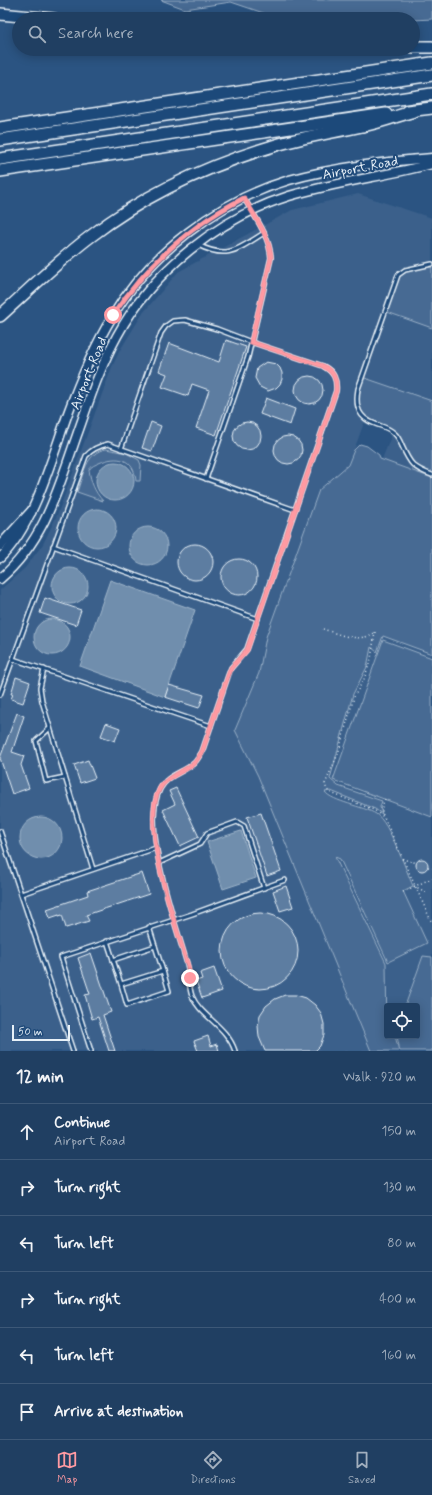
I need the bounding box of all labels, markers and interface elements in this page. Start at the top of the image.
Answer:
search box [12,12,420,56]
icon: search [26,23,48,45]
text: Search here [58,24,134,44]
street label: Airport Road [321,152,400,184]
route start [104,306,122,324]
street label: Airport Road [66,334,112,412]
route end [181,969,199,987]
map controls [384,1003,420,1039]
button: locate [384,1003,420,1039]
scale bar [12,1023,70,1042]
text: 50 m [18,1025,43,1039]
text: 12 min [16,1066,64,1088]
text: Walk · 920 m [343,1069,416,1086]
text: Continue [54,1113,110,1133]
icon: ahead [16,1121,38,1143]
text: 150 m [382,1123,416,1140]
text: Airport Road [54,1133,125,1150]
icon: right [16,1177,38,1199]
text: Turn right [54,1178,121,1198]
text: 130 m [383,1179,416,1196]
icon: left [16,1233,38,1255]
text: Turn left [54,1234,114,1254]
text: 80 m [387,1235,416,1252]
icon: right [16,1289,38,1311]
text: Turn right [54,1290,121,1310]
text: 400 m [379,1291,416,1308]
icon: left [16,1345,38,1367]
text: Turn left [54,1346,114,1366]
text: 160 m [381,1347,416,1364]
icon: arrive [16,1401,38,1423]
text: Arrive at destination [54,1402,183,1422]
tab: Map [56,1449,78,1487]
tab: Directions [190,1449,236,1487]
tab: Saved [348,1449,376,1487]

